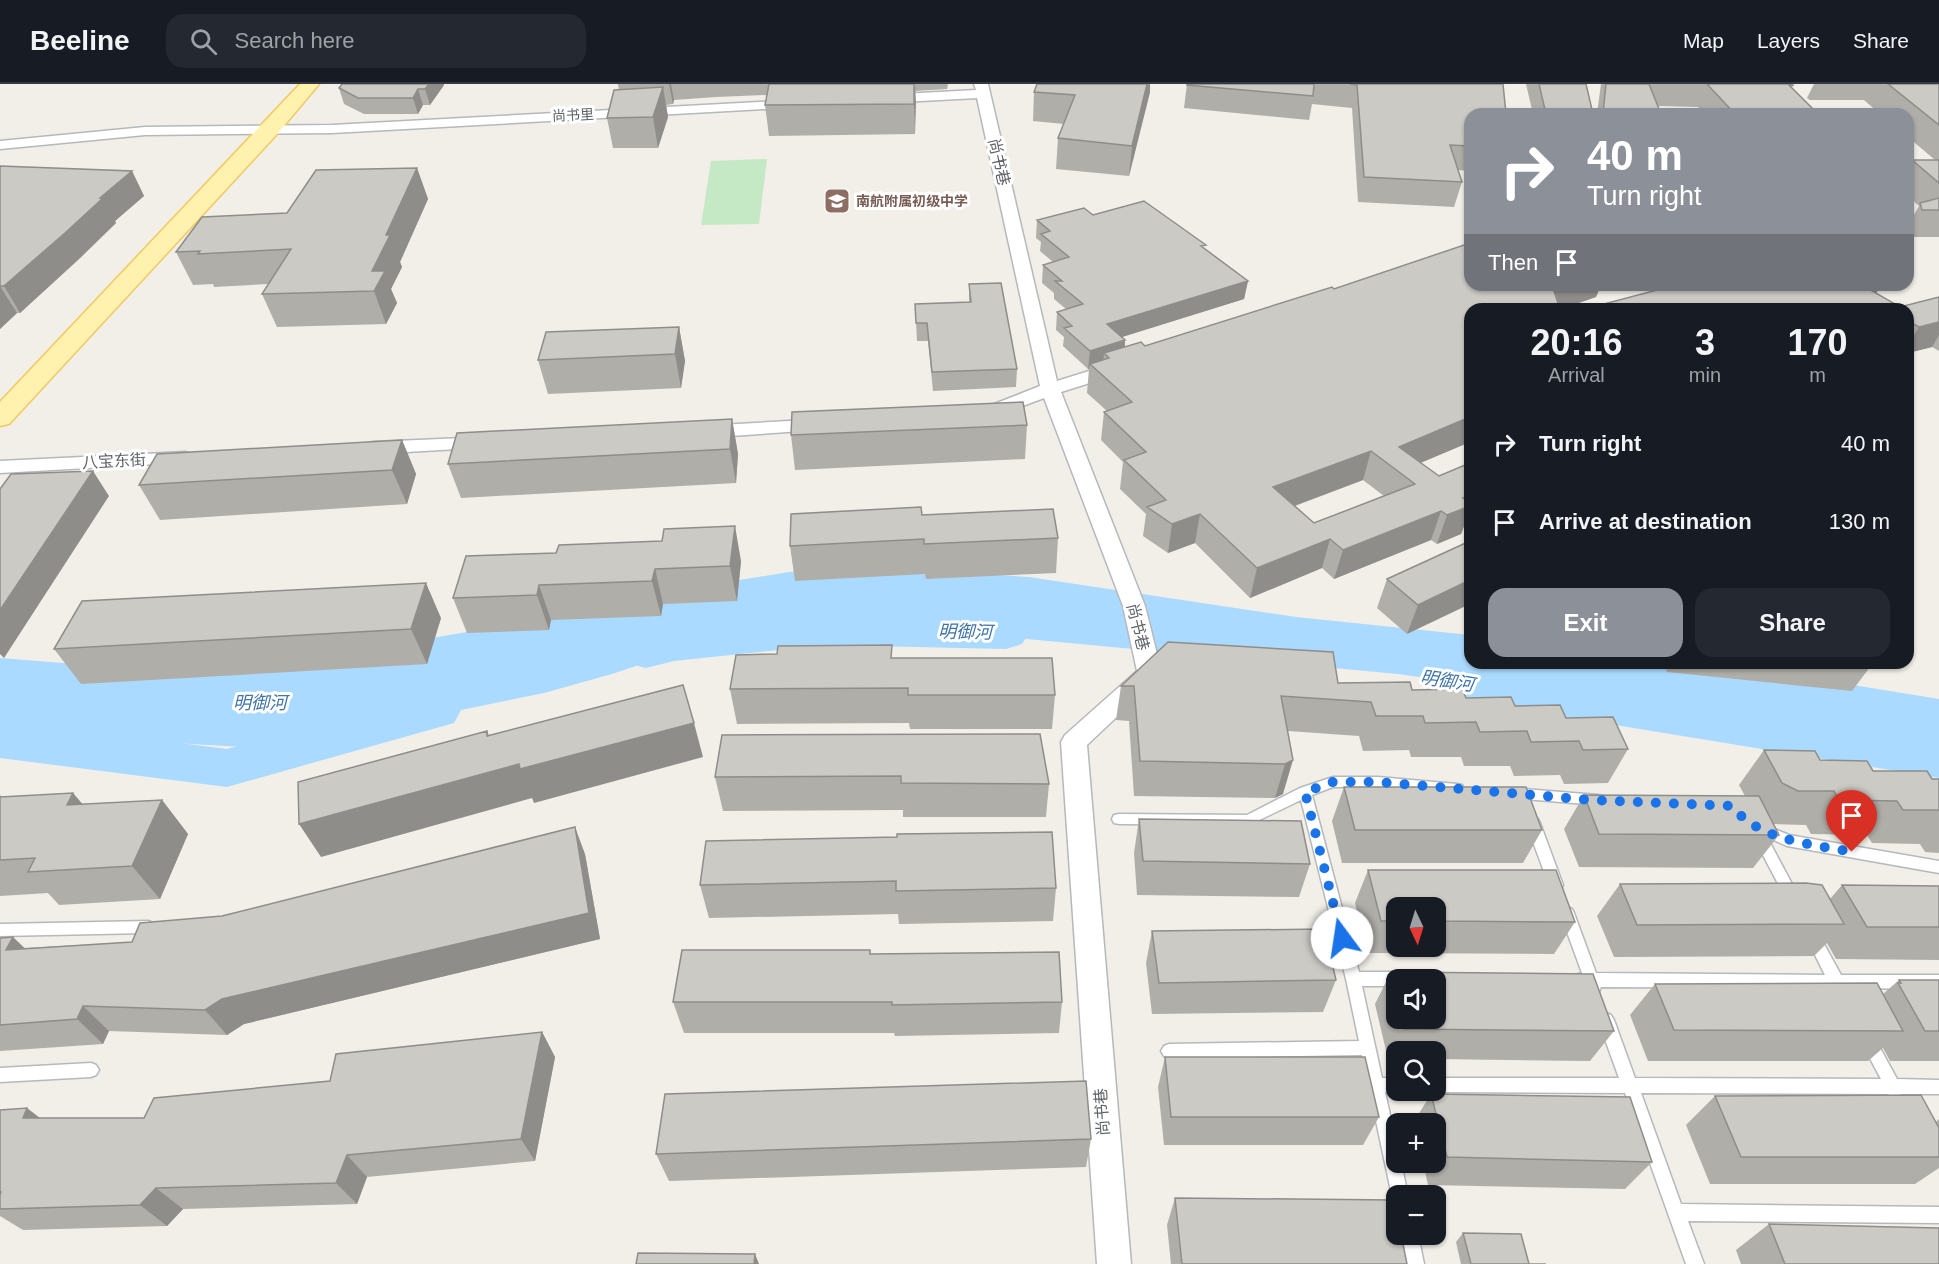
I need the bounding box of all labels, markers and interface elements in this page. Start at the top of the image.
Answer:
search box [166,14,586,68]
text: Beeline [30,25,130,56]
icon: search [187,25,220,58]
text: Search here [235,28,354,53]
text: Map [1683,29,1724,52]
text: Layers [1757,29,1820,52]
text: Share [1853,29,1909,52]
street label: 尚书里 [552,106,594,124]
icon: right [1488,132,1566,210]
text: 40 m [1587,132,1683,179]
street label: 尚书巷 [985,137,1013,187]
text: Turn right [1587,181,1702,211]
school or university icon: 南航附属初级中学 [822,186,852,216]
place label: 南航附属初级中学 [856,193,968,209]
icon: arrive [1550,246,1583,279]
text: Then [1488,250,1538,275]
text: 20:16 [1530,322,1622,363]
text: 3 [1695,322,1715,363]
text: 170 [1787,322,1848,363]
text: Arrival [1548,364,1605,386]
text: min [1689,364,1721,386]
text: m [1809,364,1826,386]
icon: right [1488,428,1521,461]
text: Turn right [1539,431,1641,456]
text: 40 m [1841,431,1890,456]
street label: 八宝东街 [82,451,146,471]
icon: arrive [1488,506,1521,539]
text: Arrive at destination [1539,509,1752,534]
text: 130 m [1829,509,1890,534]
button: Exit [1488,588,1683,657]
button: Share [1695,588,1890,657]
street label: 尚书巷 [1124,602,1152,652]
water label: 明御河 [938,622,995,643]
water label: 明御河 [1419,667,1478,696]
water label: 明御河 [233,693,290,713]
pin [1826,790,1877,852]
icon: arrive [1835,799,1868,832]
north arrow [1386,897,1446,957]
map controls [1386,897,1446,1245]
position arrow [1310,906,1374,970]
button: sound [1386,969,1446,1029]
button: search [1386,1041,1446,1101]
street label: 尚书巷 [1092,1087,1112,1137]
button: + [1386,1113,1446,1173]
button: − [1386,1185,1446,1245]

